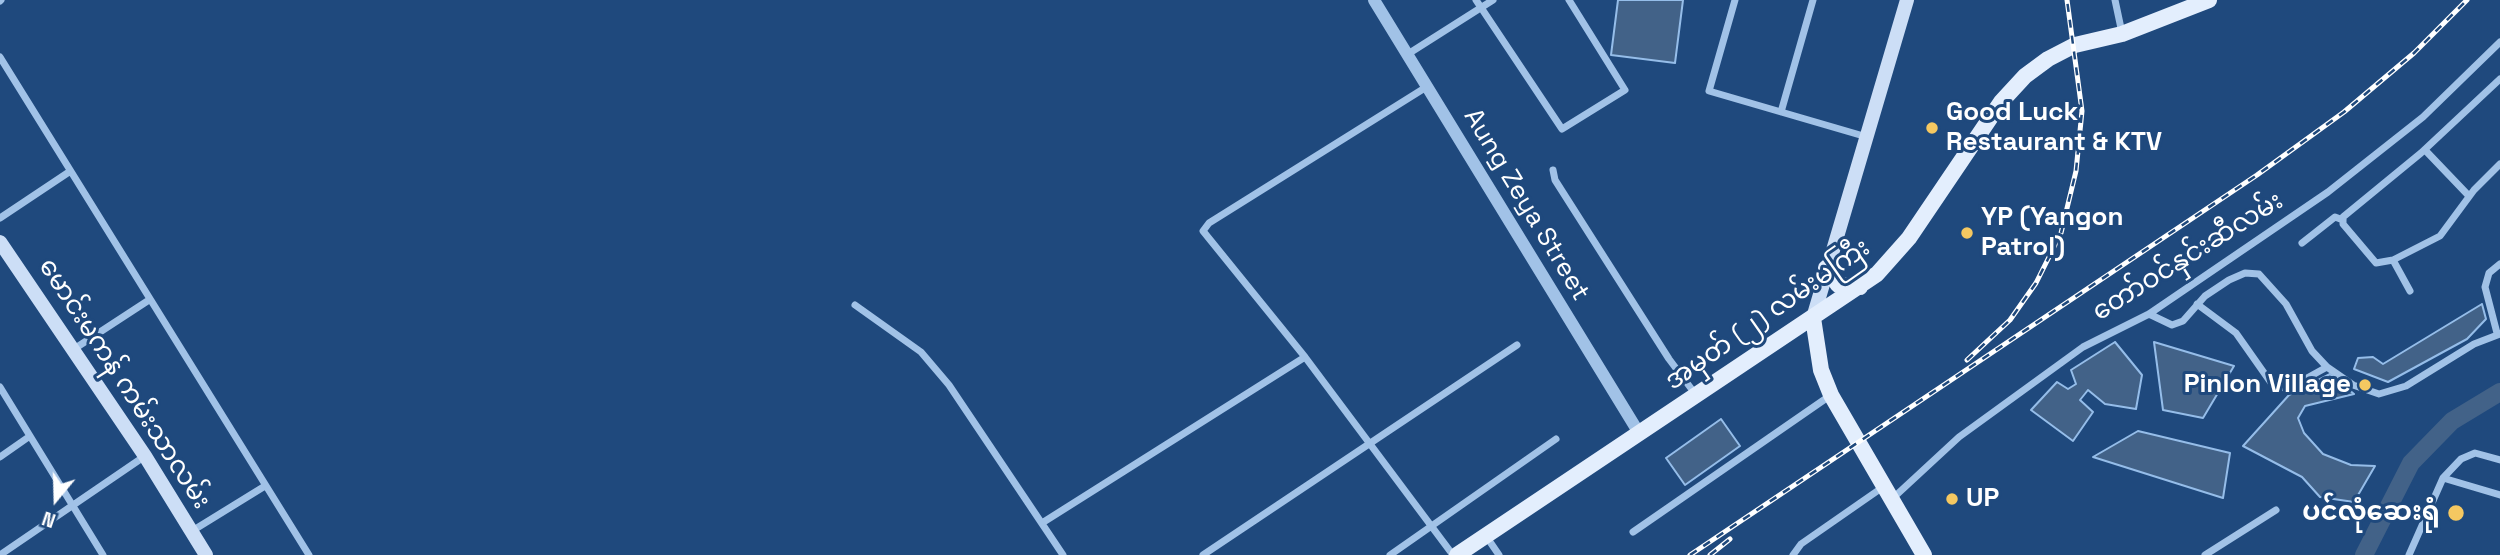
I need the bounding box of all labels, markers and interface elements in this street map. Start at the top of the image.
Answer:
place label: Good Luck Restaurant & KTV [1946,97,2162,158]
street label: Aung Zeya Street [1456,103,1596,307]
marker: Good Luck Restaurant & KTV [1924,120,1940,136]
street label: တော်ဝင်နှင်းဆီလမ်း [2087,186,2289,328]
place label: YP (Yangon Patrol) [1981,202,2123,264]
marker: YP (Yangon Patrol) [1959,225,1975,241]
street label: အမှတ် (၂) လမ်းမကြီး [1660,233,1876,397]
street label: မောင်းမကန် ကမ်းသာလမ်း [31,253,217,515]
place label: Pinlon Village [2184,369,2351,401]
marker: Pinlon Village [2357,377,2373,393]
north arrow [21,464,91,534]
place label: UP [1966,483,1999,515]
marker: UP [1944,491,1960,507]
place label: ပင်လုံဆေးရုံ [2302,497,2440,529]
marker: ပင်လုံဆေးရုံ [2446,503,2466,523]
text: N [39,505,59,533]

